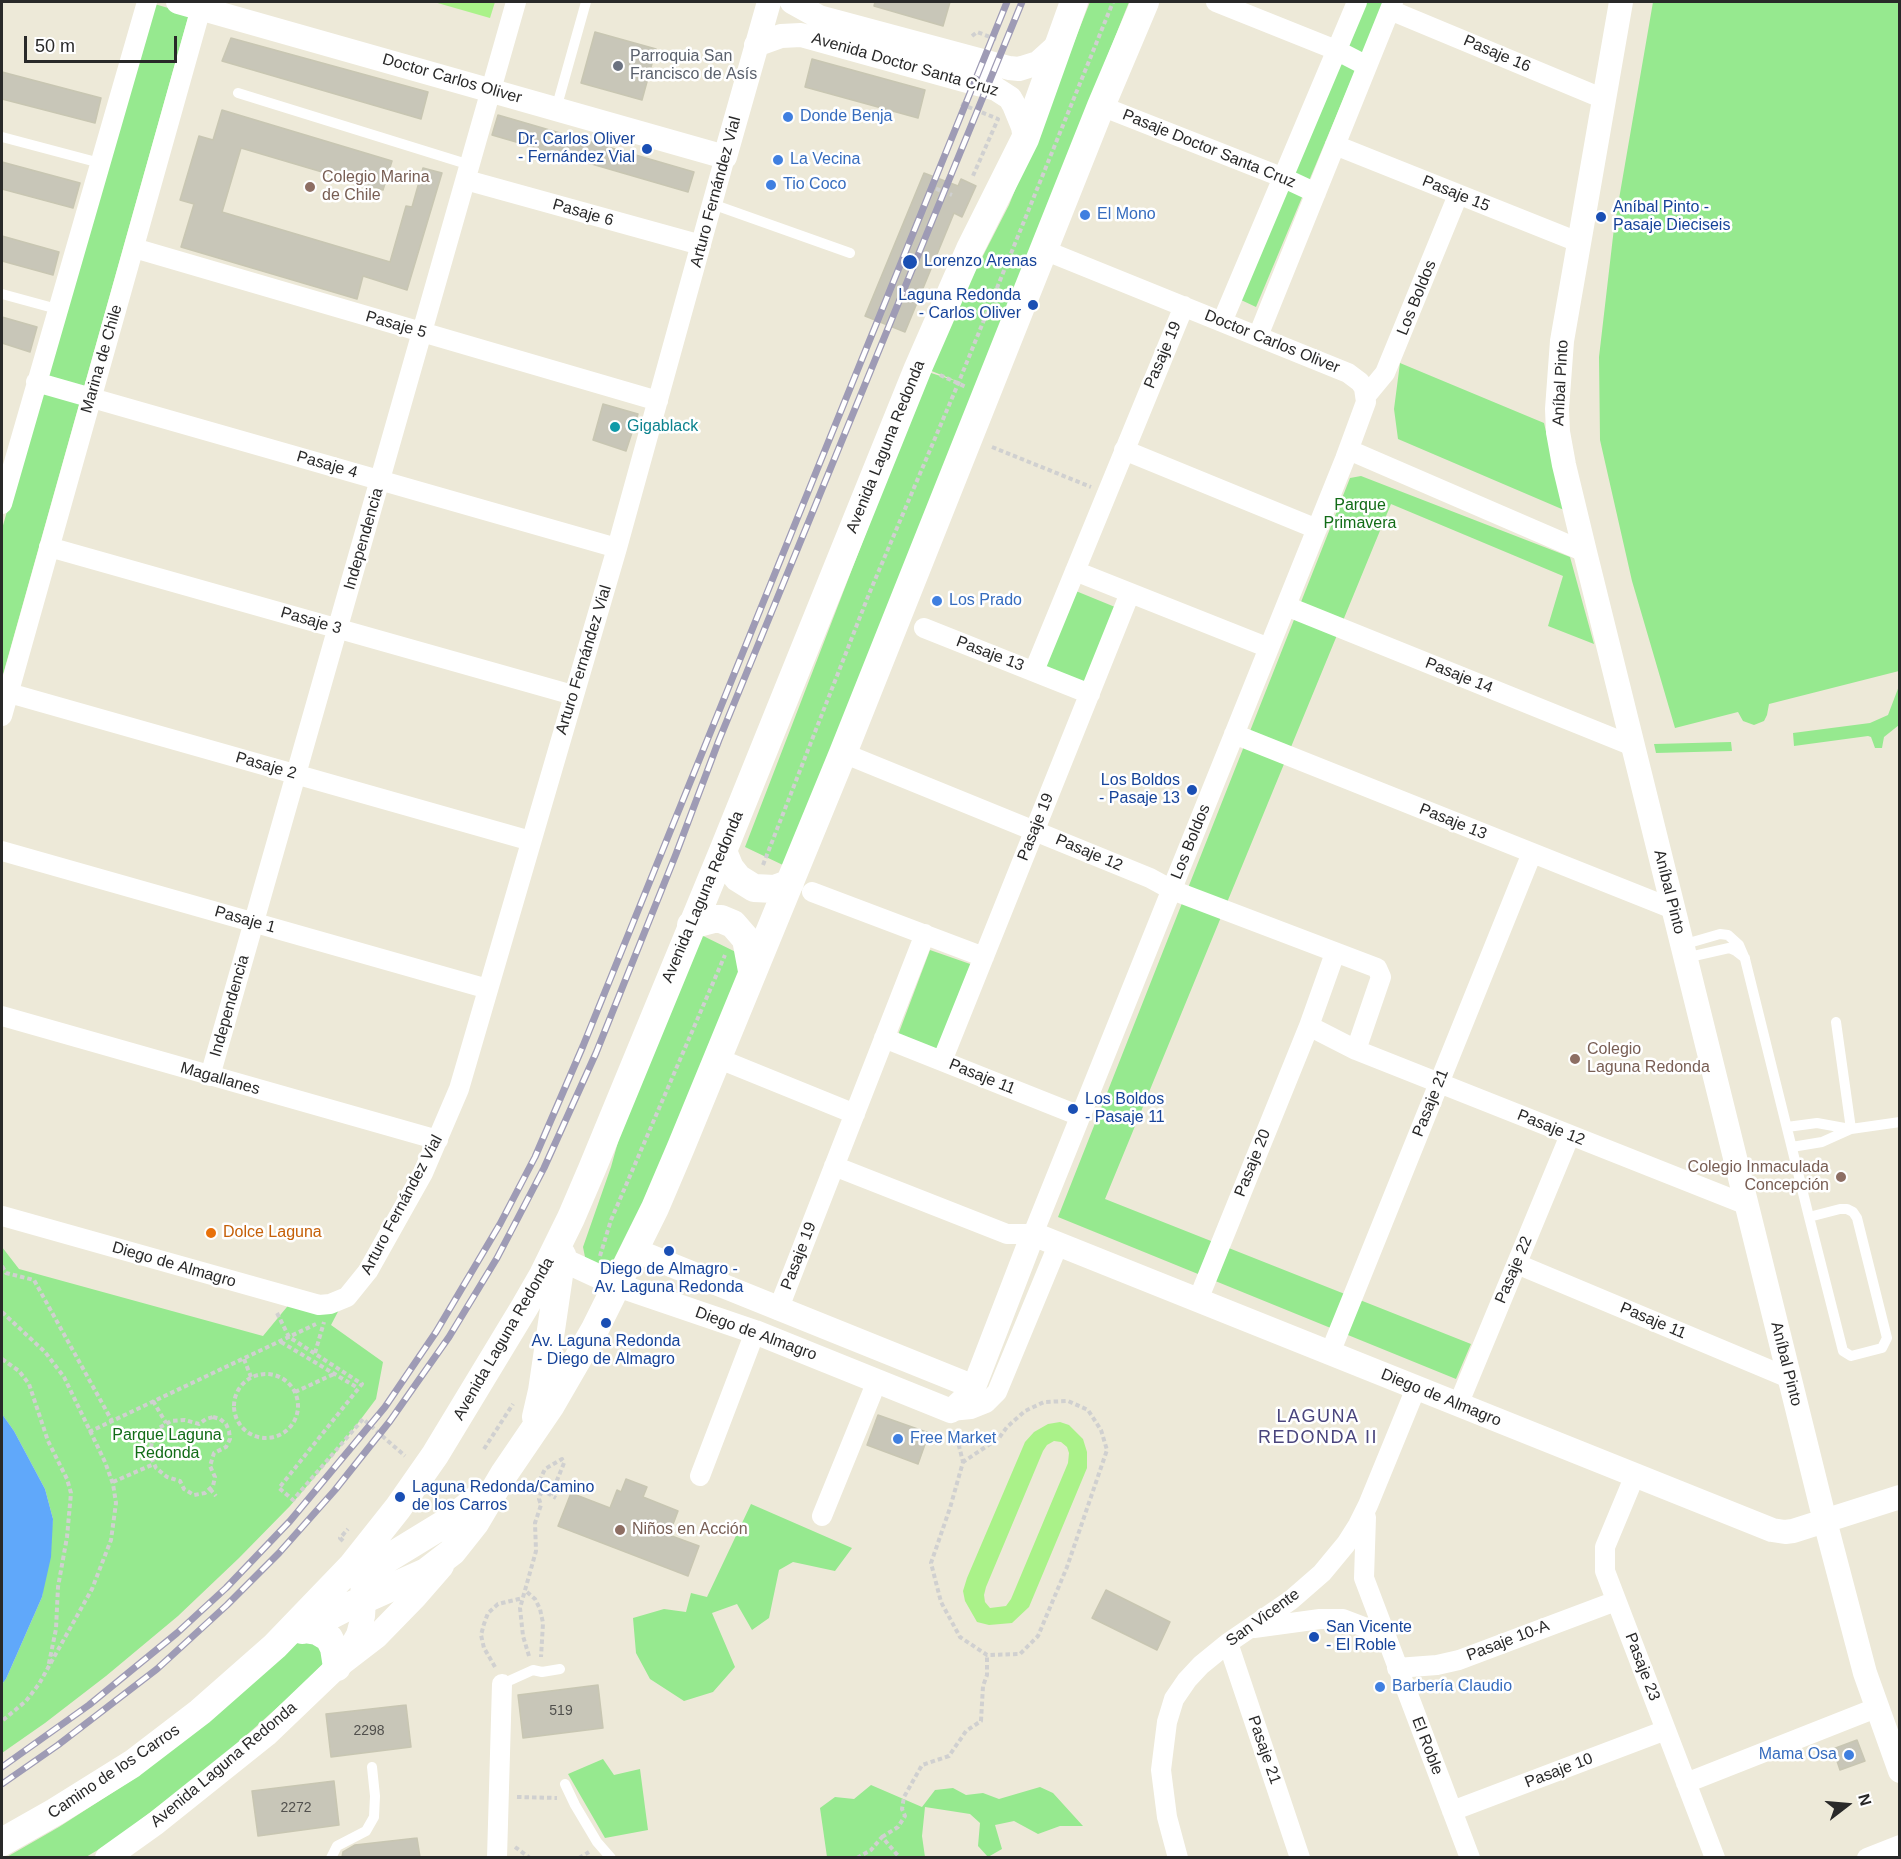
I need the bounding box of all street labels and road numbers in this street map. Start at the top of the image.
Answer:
street label: Avenida Doctor Santa Cruz [809,29,1001,101]
street label: Pasaje 16 [1460,31,1534,77]
street label: Doctor Carlos Oliver [380,50,524,108]
street label: Pasaje Doctor Santa Cruz [1120,105,1298,193]
street label: Arturo Fernández Vial [687,114,745,270]
street label: Pasaje 15 [1419,172,1493,216]
street label: Pasaje 6 [550,195,616,231]
street label: Los Boldos [1393,258,1441,338]
street label: Marina de Chile [77,302,127,416]
street label: Doctor Carlos Oliver [1202,306,1342,378]
street label: Pasaje 5 [363,307,429,343]
street label: Pasaje 19 [1140,318,1186,392]
street label: Aníbal Pinto [1549,339,1573,427]
street label: Avenida Laguna Redonda [842,358,930,536]
street label: Pasaje 4 [294,447,360,483]
street label: Independencia [340,486,388,592]
street label: Arturo Fernández Vial [552,583,616,737]
street label: Pasaje 3 [278,603,344,639]
street label: Pasaje 13 [953,632,1027,676]
street label: Pasaje 14 [1422,654,1496,698]
street label: Pasaje 2 [233,748,299,784]
street label: Pasaje 19 [1014,790,1058,864]
street label: Pasaje 13 [1416,800,1490,844]
street label: Los Boldos [1167,802,1215,882]
street label: Avenida Laguna Redonda [658,808,748,986]
street label: Pasaje 12 [1052,830,1126,876]
street label: Aníbal Pinto [1649,848,1689,936]
street label: Pasaje 1 [212,902,278,938]
street label: Independencia [206,953,254,1059]
street label: Pasaje 11 [946,1055,1018,1099]
street label: Magallanes [178,1058,262,1100]
street label: Pasaje 21 [1409,1066,1453,1140]
street label: Pasaje 12 [1514,1106,1588,1150]
street label: Pasaje 20 [1231,1126,1275,1200]
street label: Arturo Fernández Vial [357,1132,447,1278]
street label: Pasaje 19 [777,1219,821,1293]
street label: Pasaje 22 [1491,1233,1537,1307]
street label: Diego de Almagro [110,1238,238,1292]
street label: Avenida Laguna Redonda [449,1254,559,1424]
street label: Pasaje 11 [1617,1298,1689,1344]
street label: Diego de Almagro [693,1303,819,1365]
street label: Aníbal Pinto [1766,1320,1806,1408]
street label: Diego de Almagro [1378,1365,1504,1431]
street label: San Vicente [1223,1585,1303,1651]
street label: Pasaje 10-A [1464,1616,1552,1666]
street label: Pasaje 23 [1620,1630,1664,1704]
street label: Avenida Laguna Redonda [147,1698,301,1832]
street label: Pasaje 21 [1243,1713,1285,1787]
street label: El Roble [1407,1714,1447,1778]
street label: Camino de los Carros [44,1721,184,1823]
street label: Pasaje 10 [1522,1749,1596,1793]

